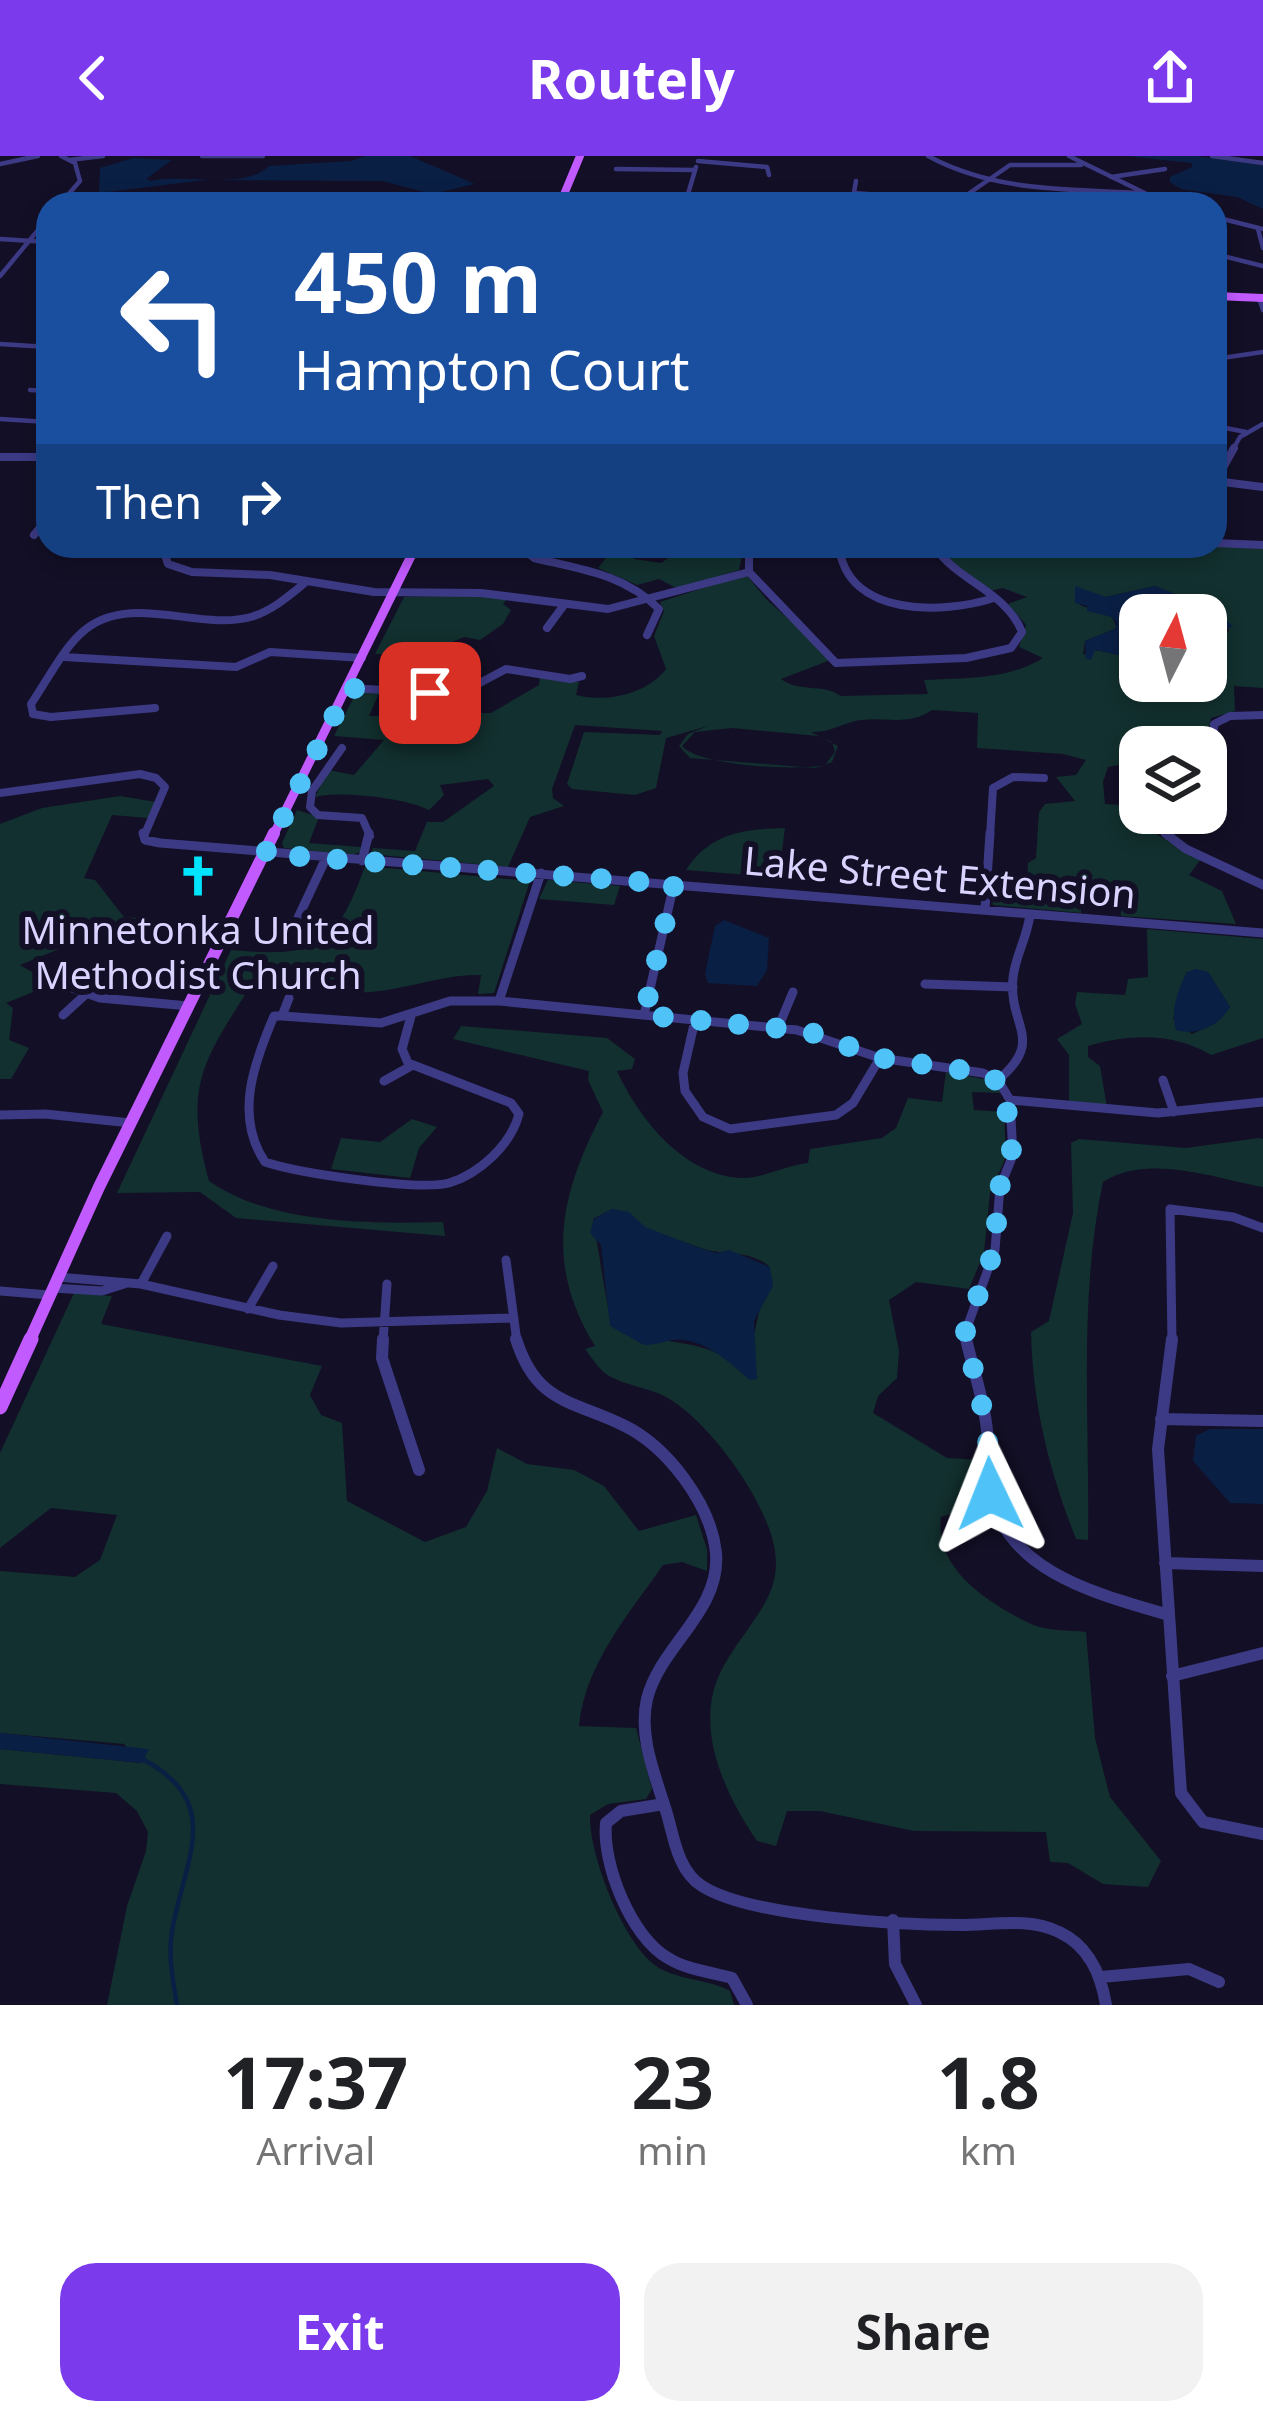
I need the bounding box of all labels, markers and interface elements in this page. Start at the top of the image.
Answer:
text: Routely [528,41,735,115]
icon: back [60,45,126,111]
icon: share [1137,45,1203,111]
text: 450 m [294,223,542,338]
icon: left [96,240,252,396]
text: Hampton Court [294,332,690,406]
icon: right [226,468,292,534]
text: Then [96,471,202,532]
north arrow [1119,594,1227,702]
map controls [1119,594,1227,834]
pin [379,642,481,744]
icon: arrive [397,660,463,726]
button: layers [1119,726,1227,834]
street label: Lake Street Extension [742,832,1138,920]
church icon: Minnetonka United Methodist Church [175,853,221,899]
place label: Minnetonka United Methodist Church [22,902,375,1000]
position arrow [927,1431,1053,1557]
text: 17:37 [223,2032,408,2130]
text: 23 [631,2032,714,2130]
text: 1.8 [937,2032,1040,2130]
text: Arrival [256,2123,375,2176]
text: min [637,2123,708,2176]
text: km [960,2123,1017,2176]
button: Exit [60,2263,620,2401]
button: Share [644,2263,1203,2401]

